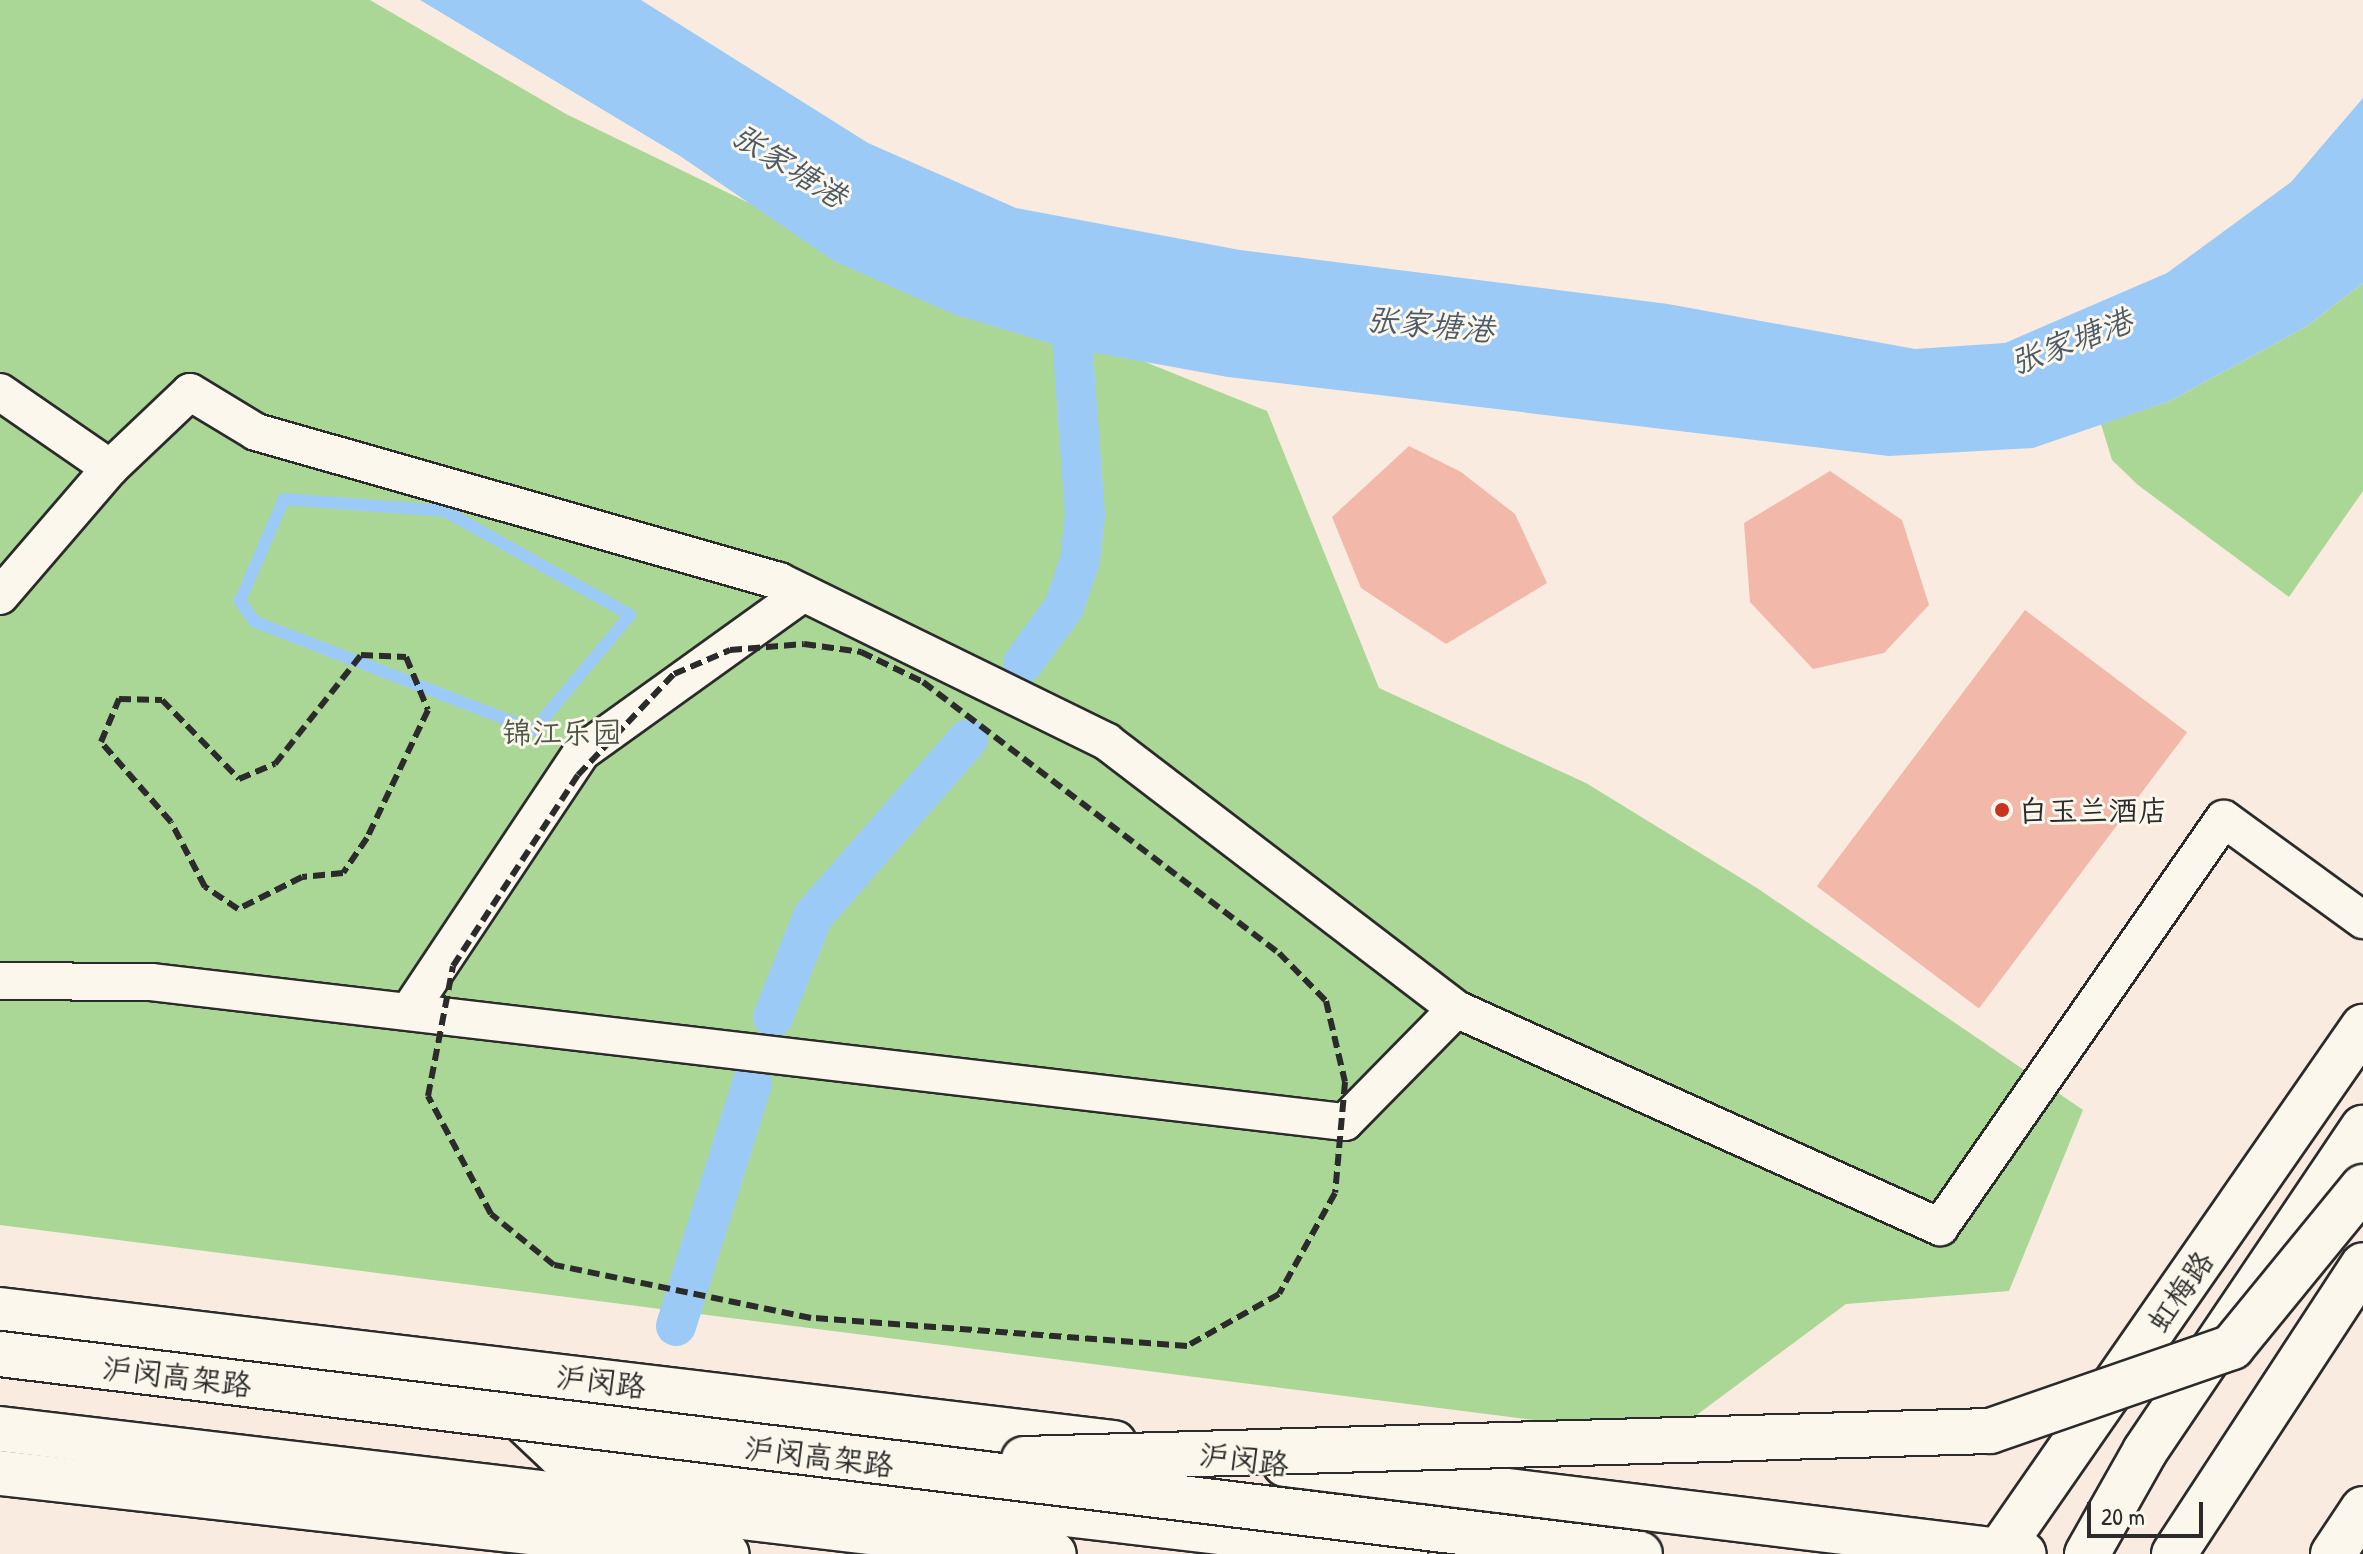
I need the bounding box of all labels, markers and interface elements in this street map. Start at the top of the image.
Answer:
water label: 张家塘港 [725,116,853,216]
water label: 张家塘港 [1365,300,1495,350]
water label: 张家塘港 [2004,301,2138,383]
park label: 锦江乐园 [502,714,622,750]
place label: 白玉兰酒店 [2018,792,2168,828]
marker: 白玉兰酒店 [1993,801,2011,819]
street label: 虹梅路 [2139,1244,2221,1338]
street label: 沪闵高架路 [100,1349,254,1403]
street label: 沪闵路 [554,1358,648,1404]
street label: 沪闵高架路 [742,1429,896,1483]
street label: 沪闵路 [1197,1436,1291,1482]
scale bar [2091,1486,2207,1536]
text: 20 m [2101,1500,2145,1532]

